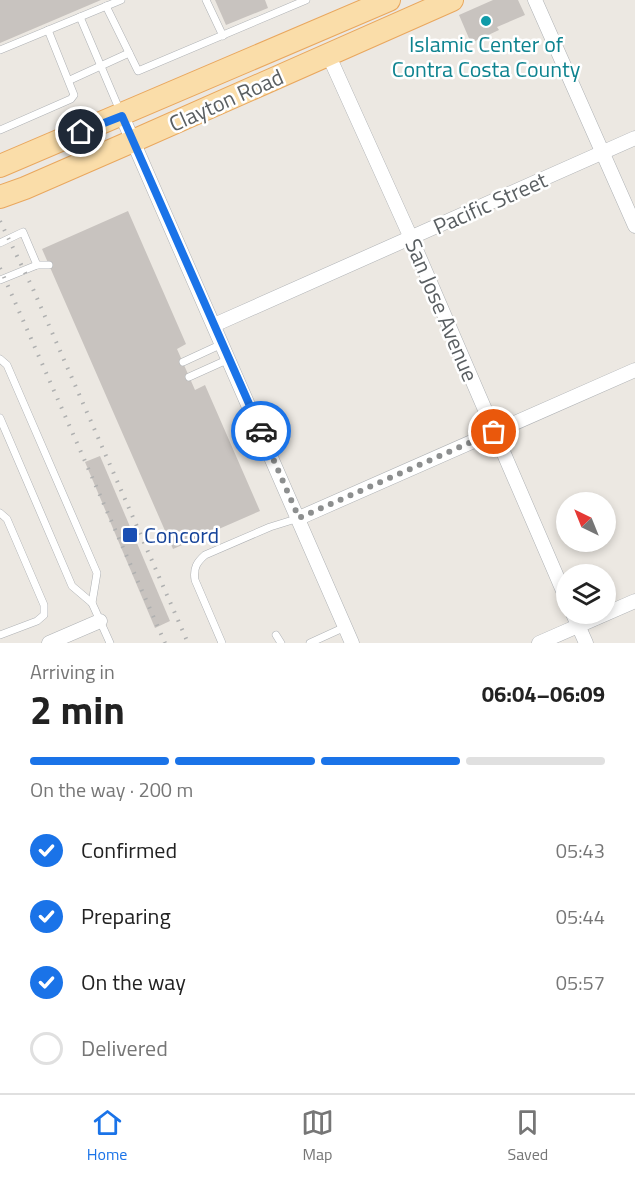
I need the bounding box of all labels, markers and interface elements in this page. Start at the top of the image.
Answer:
marker: Islamic Center of Contra Costa County [479,14,493,28]
place label: Islamic Center of Contra Costa County [392,27,581,86]
street label: Clayton Road [163,60,289,140]
pin [55,106,106,157]
icon: home [64,115,97,148]
street label: Pacific Street [428,163,553,243]
street label: San Jose Avenue [397,233,487,387]
courier [231,401,291,461]
pin [468,406,519,457]
icon: car [245,415,278,448]
icon: bag [477,415,510,448]
north arrow [556,492,616,552]
map controls [556,492,616,624]
place label: Concord [144,518,219,552]
marker: Concord [121,526,139,544]
button: layers [556,564,616,624]
text: Arriving in [30,656,115,687]
text: 06:04–06:09 [482,677,605,711]
text: 2 min [30,680,125,739]
text: On the way · 200 m [30,774,193,805]
text: Confirmed [81,833,177,867]
icon: check [30,834,63,867]
text: 05:43 [556,835,605,866]
text: Preparing [81,899,171,933]
icon: check [30,900,63,933]
text: 05:44 [556,901,605,932]
text: On the way [81,965,186,999]
icon: check [30,966,63,999]
text: 05:57 [556,967,605,998]
text: Delivered [81,1031,168,1065]
tab: Home [87,1106,127,1166]
tab: Map [301,1106,334,1166]
tab: Saved [507,1106,548,1166]

